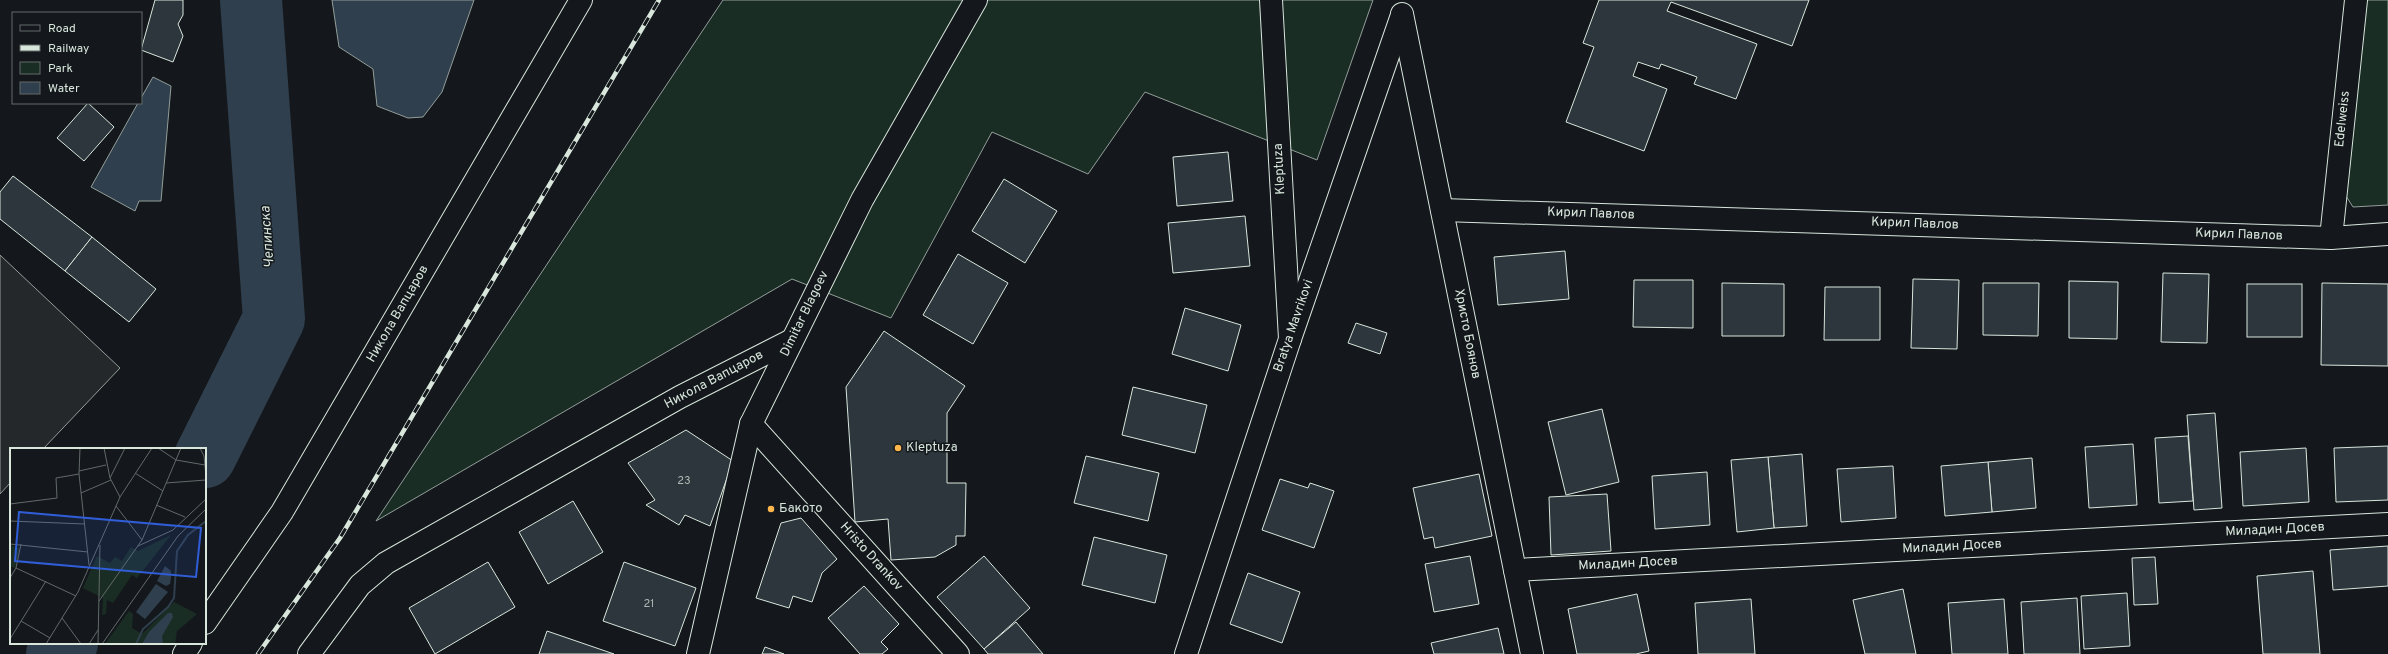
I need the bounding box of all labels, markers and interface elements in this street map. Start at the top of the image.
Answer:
legend [12,12,142,104]
text: Road [48,21,76,37]
text: Railway [48,41,89,57]
text: Park [48,61,73,77]
text: Water [48,81,80,97]
street label: Edelweiss [2332,90,2354,148]
street label: Kleptuza [1271,143,1289,195]
street label: Кирил Павлов [1547,204,1635,224]
water label: Чепинска [257,205,279,269]
street label: Кирил Павлов [1871,214,1959,234]
street label: Кирил Павлов [2195,225,2283,245]
street label: Никола Вапцаров [364,263,432,365]
street label: Dimitar Blagoev [777,268,833,360]
street label: Bratya Mavrikovi [1271,278,1317,374]
street label: Христо Боянов [1450,288,1484,380]
street label: Никола Вапцаров [662,347,766,413]
place label: Kleptuza [906,440,958,456]
marker: Kleptuza [893,443,903,453]
inset map [10,448,206,644]
house number: 23 [677,474,691,488]
place label: Бакото [779,501,822,517]
marker: Бакото [766,504,776,514]
street label: Hristo Drankov [836,519,906,595]
street label: Миладин Досев [2225,519,2325,541]
street label: Миладин Досев [1902,536,2002,558]
street label: Миладин Досев [1578,553,1678,575]
house number: 21 [644,597,654,611]

